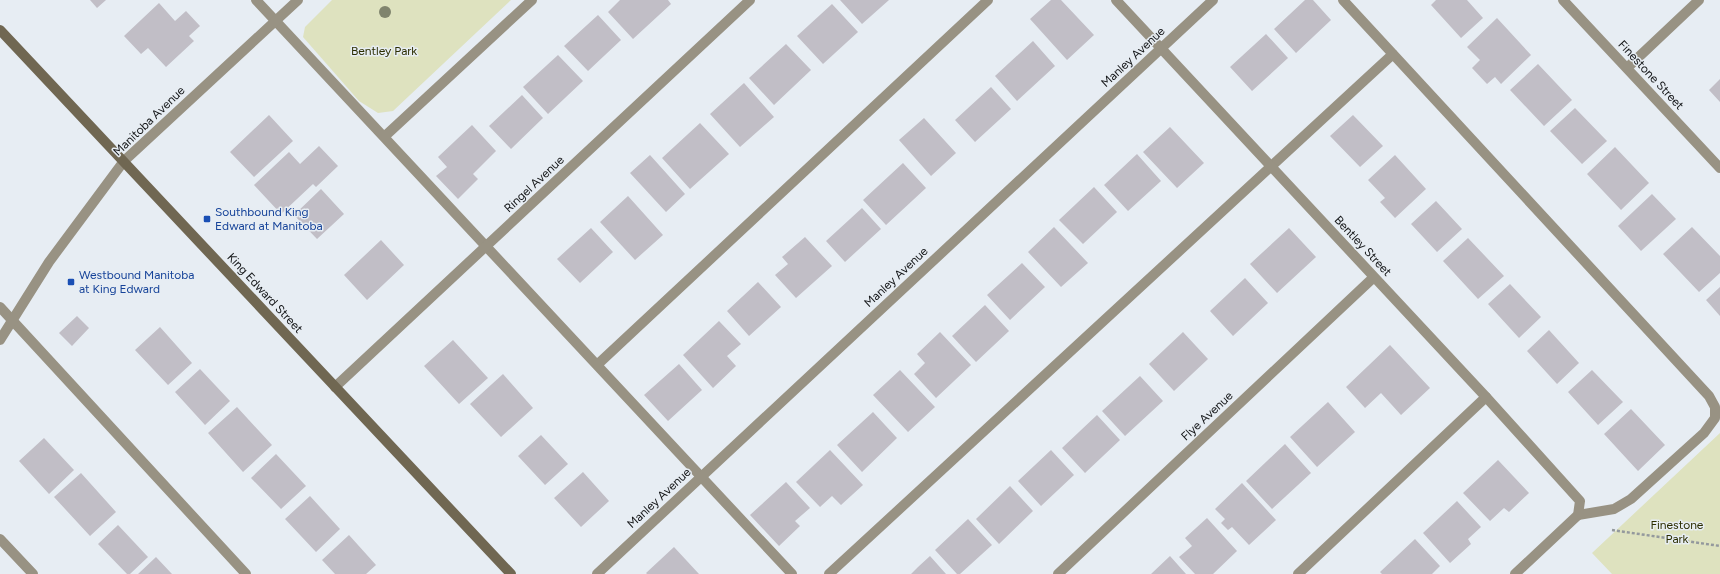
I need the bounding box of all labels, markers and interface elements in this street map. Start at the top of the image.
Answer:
street label: Manley Avenue [1098,24,1168,90]
street label: Finestone Street [1615,38,1687,113]
park label: Bentley Park [351,44,417,58]
street label: Manitoba Avenue [110,83,188,159]
street label: Ringel Avenue [501,152,567,215]
place label: Southbound King Edward at Manitoba [215,205,323,233]
street label: Bentley Street [1332,213,1395,279]
marker: Southbound King Edward at Manitoba [202,214,212,224]
street label: Manley Avenue [861,244,931,310]
street label: King Edward Street [224,250,306,336]
place label: Westbound Manitoba at King Edward [79,268,194,296]
marker: Westbound Manitoba at King Edward [66,277,76,287]
street label: Flye Avenue [1178,388,1236,443]
street label: Manley Avenue [624,465,694,531]
park label: Finestone Park [1651,518,1704,546]

